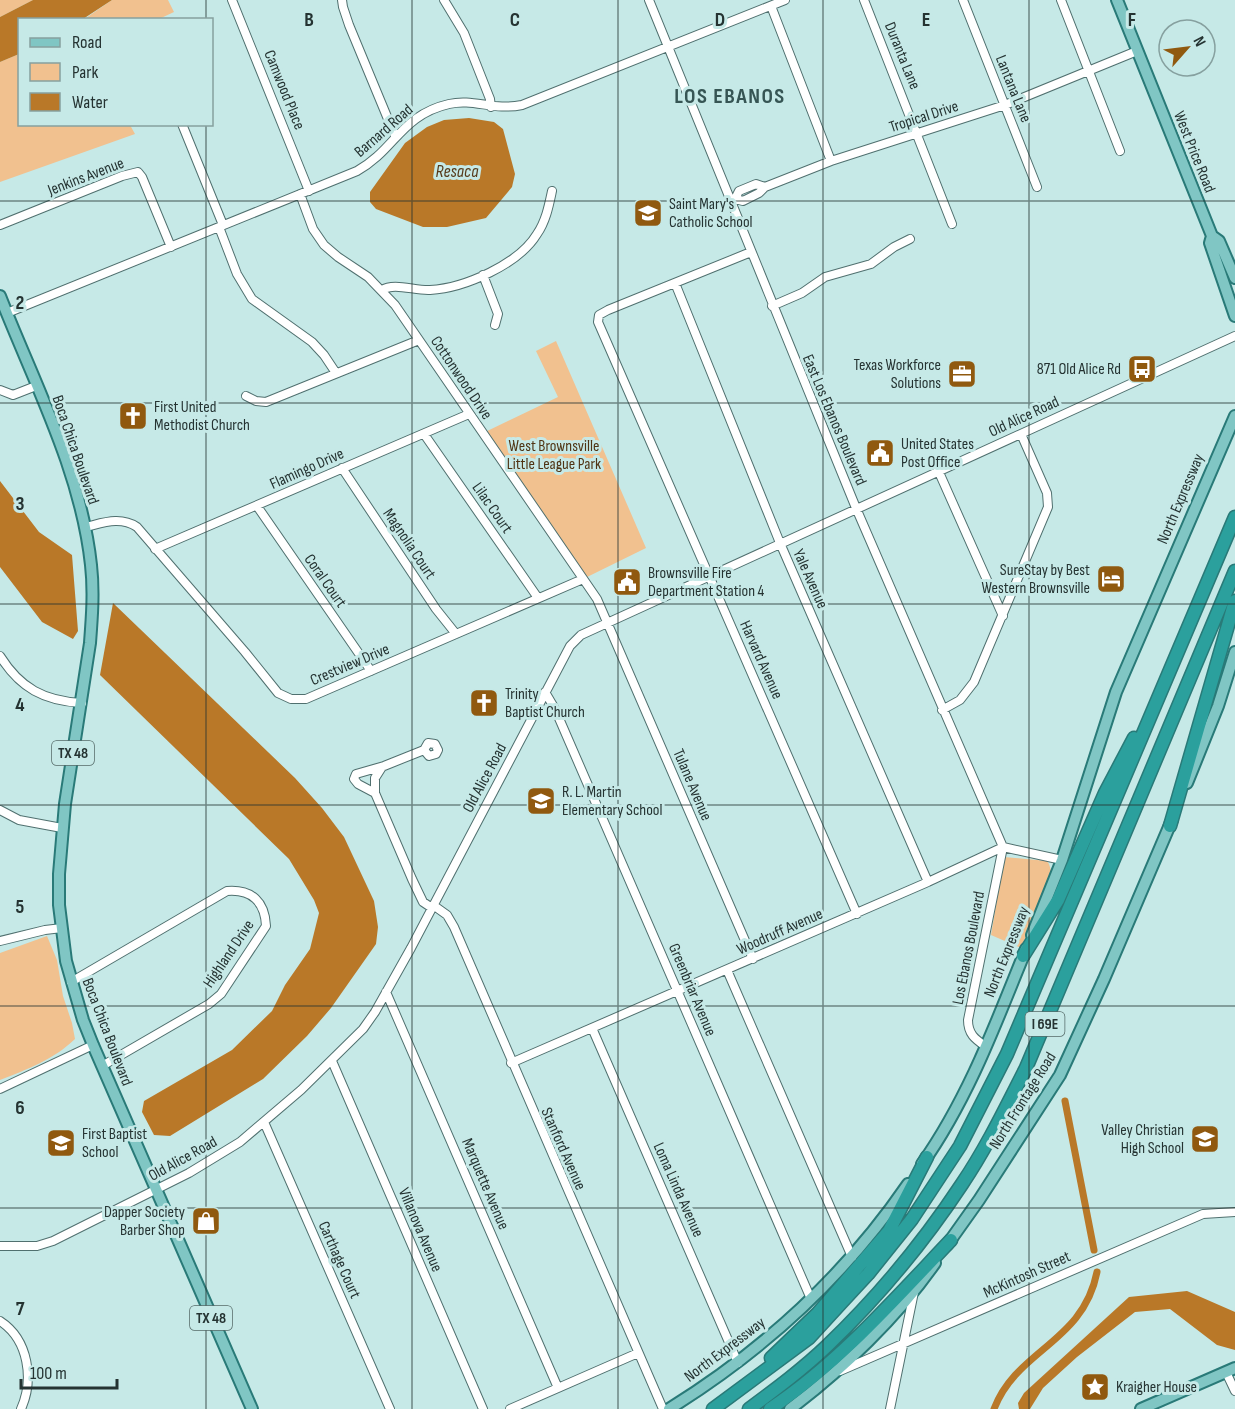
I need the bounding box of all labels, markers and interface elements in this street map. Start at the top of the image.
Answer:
text: B [304,8,314,32]
text: C [510,8,520,32]
text: D [715,8,725,32]
text: E [922,8,930,32]
text: F [1128,8,1136,32]
legend [18,18,213,126]
north arrow [1157,18,1217,78]
street label: Duranta Lane [880,20,924,92]
text: Road [72,32,102,53]
text: N [1189,33,1209,50]
street label: Camwood Place [259,48,309,132]
street label: Lantana Lane [991,53,1035,125]
text: Park [72,62,98,83]
district label: LOS EBANOS [674,83,786,110]
text: Water [72,92,108,113]
street label: Tropical Drive [887,97,961,137]
street label: Barnard Road [351,100,417,162]
street label: West Price Road [1169,109,1219,195]
street label: Jenkins Avenue [44,154,127,201]
water label: Resaca [436,161,479,182]
place label: Saint Mary's Catholic School [669,195,753,232]
school or university icon: Saint Mary's Catholic School [632,197,664,229]
text: 2 [16,291,24,315]
street label: Cottonwood Drive [426,333,496,423]
street label: East Los Ebanos Boulevard [798,352,870,488]
bus stop icon: 871 Old Alice Rd [1126,353,1158,385]
place label: Texas Workforce Solutions [853,356,941,393]
office icon: Texas Workforce Solutions [946,358,978,390]
place label: 871 Old Alice Rd [1037,360,1121,379]
street label: Old Alice Road [986,392,1062,442]
street label: Boca Chica Boulevard [47,393,103,507]
place label: First United Methodist Church [154,398,250,435]
church icon: First United Methodist Church [117,400,149,432]
place label: United States Post Office [901,435,974,472]
park label: West Brownsville Little League Park [507,437,601,474]
public building icon: United States Post Office [864,437,896,469]
street label: Flamingo Drive [267,444,347,494]
street label: North Expressway [1153,451,1209,547]
street label: Lilac Court [468,479,516,537]
text: 3 [16,492,25,516]
street label: Magnolia Court [378,505,440,583]
street label: Yale Avenue [788,546,832,612]
street label: Coral Court [300,551,350,611]
place label: SureStay by Best Western Brownsville [981,561,1090,598]
hotel icon: SureStay by Best Western Brownsville [1095,563,1127,595]
place label: Brownsville Fire Department Station 4 [648,564,765,601]
public building icon: Brownsville Fire Department Station 4 [611,566,643,598]
street label: Harvard Avenue [735,618,787,702]
street label: Crestview Drive [308,640,392,690]
place label: Trinity Baptist Church [505,685,585,722]
church icon: Trinity Baptist Church [468,687,500,719]
text: 4 [15,693,25,717]
street label: Old Alice Road [459,740,511,816]
road number: TX 48 [52,741,94,765]
street label: Tulane Avenue [668,746,716,824]
place label: R. L. Martin Elementary School [562,783,662,820]
school or university icon: R. L. Martin Elementary School [525,785,557,817]
street label: Los Ebanos Boulevard [949,890,989,1006]
text: 5 [16,895,25,919]
street label: North Expressway [980,904,1034,1000]
street label: Woodruff Avenue [734,905,826,959]
street label: Highland Drive [199,917,259,991]
street label: Greenbriar Avenue [664,941,720,1039]
street label: Boca Chica Boulevard [78,975,136,1089]
road number: I 69E [1026,1012,1064,1036]
street label: North Frontage Road [986,1049,1060,1153]
text: 6 [15,1096,25,1120]
street label: Stanford Avenue [536,1105,590,1193]
place label: Valley Christian High School [1101,1121,1184,1158]
school or university icon: Valley Christian High School [1189,1123,1221,1155]
place label: First Baptist School [82,1125,147,1162]
school or university icon: First Baptist School [45,1127,77,1159]
street label: Old Alice Road [145,1132,221,1186]
street label: Marquette Avenue [457,1135,513,1233]
street label: Loma Linda Avenue [649,1140,707,1240]
street label: Villanova Avenue [394,1185,446,1275]
place label: Dapper Society Barber Shop [104,1203,185,1240]
shop icon: Dapper Society Barber Shop [190,1205,222,1237]
street label: Carthage Court [314,1219,364,1302]
street label: McKintosh Street [980,1247,1074,1303]
text: 7 [16,1297,25,1321]
road number: TX 48 [190,1306,232,1330]
street label: North Expressway [681,1313,769,1387]
scale bar [21,1352,117,1390]
text: 100 m [30,1363,67,1384]
place icon: Kraigher House [1079,1371,1111,1403]
place label: Kraigher House [1116,1378,1197,1397]

